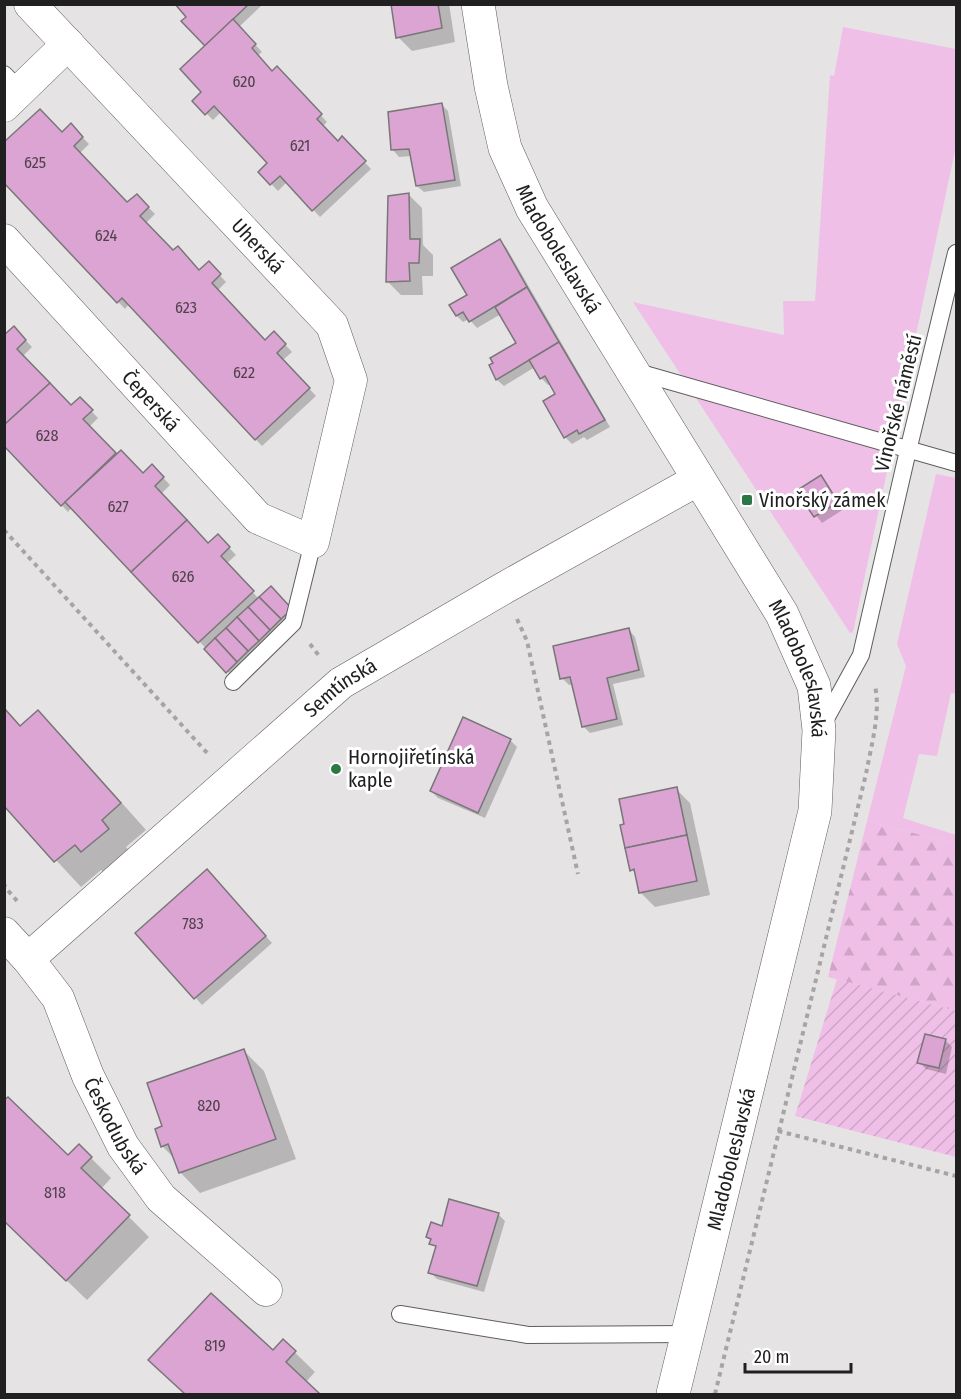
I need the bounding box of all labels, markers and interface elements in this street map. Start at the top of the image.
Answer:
house number: 620 [232,72,256,91]
house number: 621 [290,136,310,155]
house number: 625 [24,153,46,172]
street label: Mladoboleslavská [511,181,606,318]
street label: Uherská [227,214,289,278]
house number: 624 [95,226,117,245]
house number: 623 [175,298,197,317]
street label: Vinořské náměstí [869,332,927,474]
house number: 622 [233,363,255,382]
street label: Čeperská [117,365,185,436]
house number: 628 [36,426,58,445]
place label: Vinořský zámek [759,488,886,512]
marker: Vinořský zámek [740,493,754,507]
house number: 627 [107,497,129,516]
house number: 626 [172,567,194,586]
street label: Mladoboleslavská [764,595,831,738]
street label: Semtínská [299,653,381,722]
place label: Hornojiřetínská kaple [348,745,475,792]
marker: Hornojiřetínská kaple [329,762,343,776]
house number: 783 [182,914,204,933]
street label: Českodubská [79,1074,152,1179]
street label: Mladoboleslavská [702,1085,760,1233]
house number: 820 [197,1096,221,1115]
house number: 818 [44,1183,66,1202]
house number: 819 [204,1336,226,1355]
scale bar [745,1336,852,1374]
text: 20 m [754,1346,789,1368]

